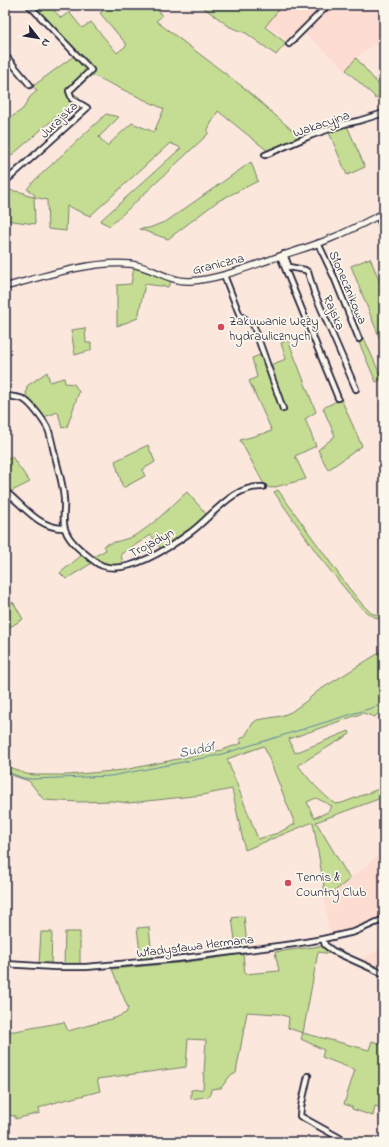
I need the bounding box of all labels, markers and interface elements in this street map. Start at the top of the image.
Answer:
north arrow [18,18,58,58]
text: N [37,35,54,50]
street label: Jurajska [36,97,82,143]
street label: Wakacyjna [291,106,353,144]
street label: Słonecznikowa [324,248,372,327]
street label: Graniczna [191,249,246,280]
street label: Rajska [318,292,349,333]
place label: Zakuwanie Węży hydraulicznych [229,312,318,347]
marker: Zakuwanie Węży hydraulicznych [216,322,226,332]
street label: Trojadyn [126,524,178,564]
water label: Sudół [177,736,218,764]
place label: Tennis & Country Club [296,868,366,903]
marker: Tennis & Country Club [283,878,293,888]
street label: Władysława Hermana [136,930,255,964]

